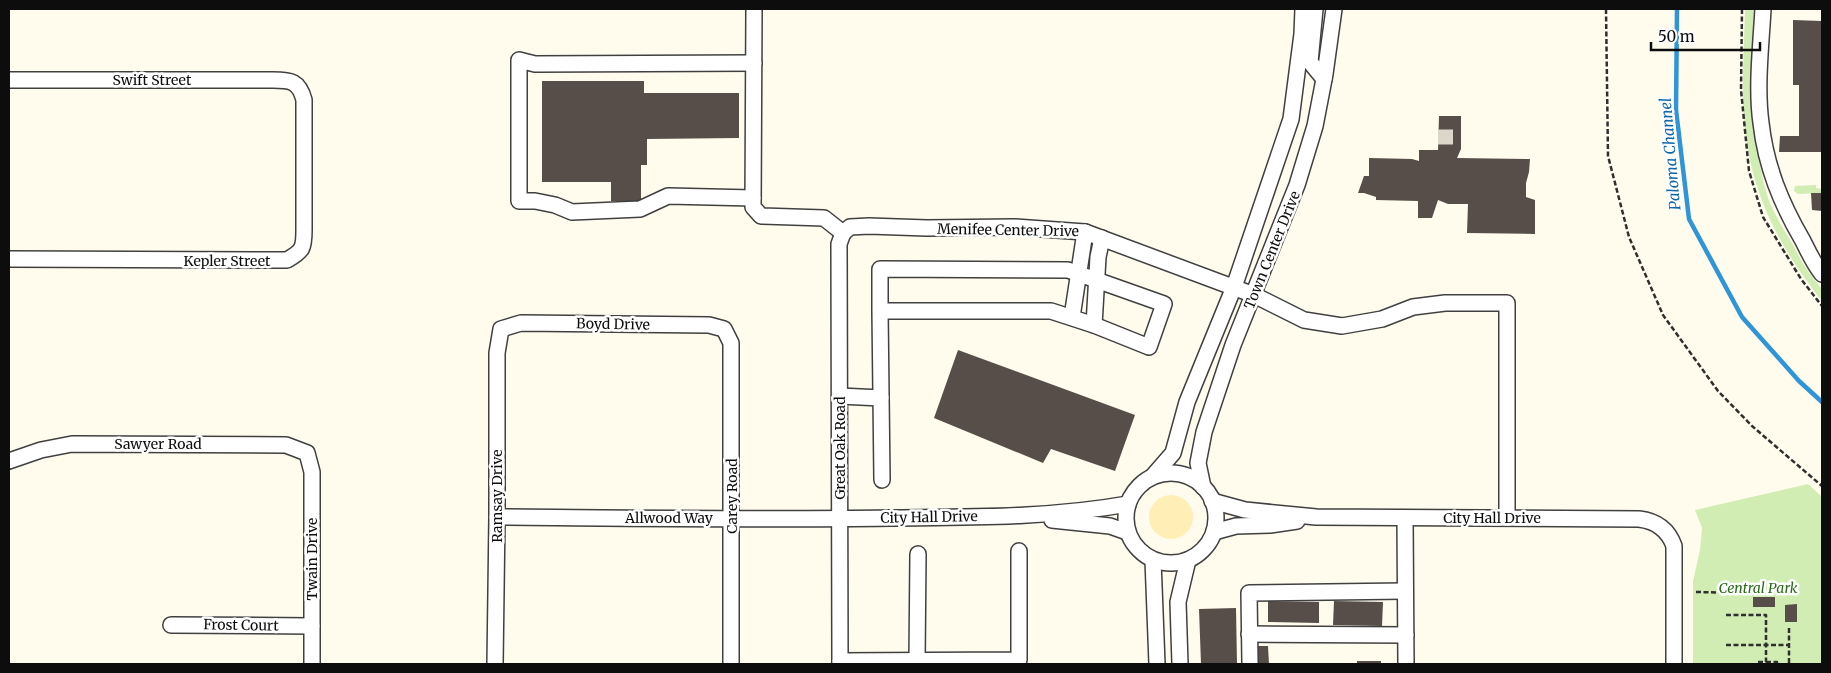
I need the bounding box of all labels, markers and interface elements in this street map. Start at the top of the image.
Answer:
scale bar [1651,20,1760,52]
text: 50 m [1658,27,1695,46]
street label: Swift Street [113,71,192,89]
water label: Paloma Channel [1656,97,1684,211]
street label: Town Center Drive [1240,188,1304,312]
street label: Menifee Center Drive [937,220,1079,240]
street label: Kepler Street [184,252,271,270]
street label: Boyd Drive [576,314,650,334]
street label: Great Oak Road [831,396,849,500]
street label: Sawyer Road [114,435,202,453]
street label: Ramsay Drive [488,449,506,543]
street label: Carey Road [723,458,741,534]
street label: City Hall Drive [880,507,978,527]
street label: Allwood Way [624,509,714,527]
street label: City Hall Drive [1443,509,1541,527]
street label: Twain Drive [303,518,321,600]
park label: Central Park [1719,579,1798,597]
street label: Frost Court [203,615,279,635]

